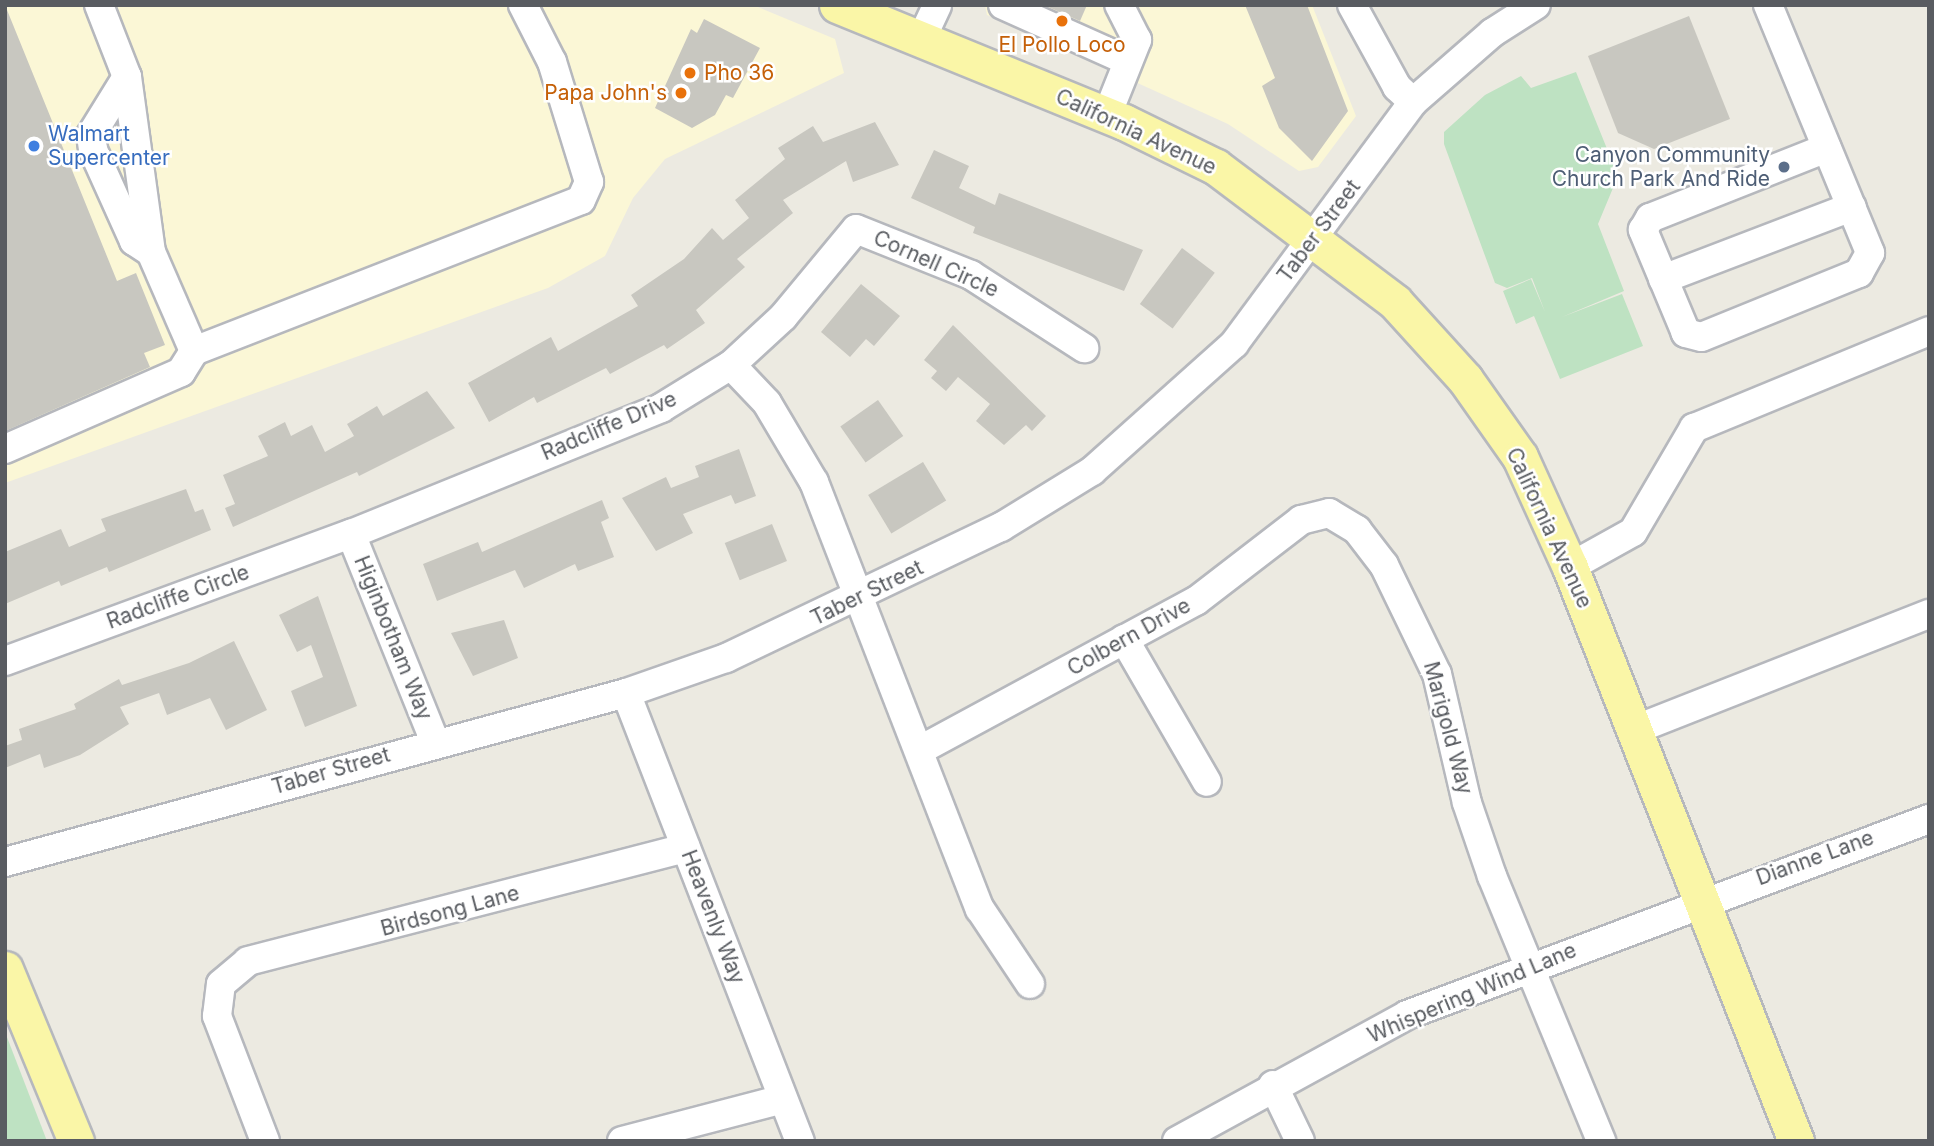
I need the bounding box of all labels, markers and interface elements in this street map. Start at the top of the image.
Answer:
marker: El Pollo Loco [1054,13,1070,29]
place label: El Pollo Loco [998,32,1126,58]
place label: Pho 36 [704,60,774,86]
marker: Pho 36 [682,65,698,81]
place label: Papa John's [544,80,667,106]
street label: California Avenue [1052,84,1220,180]
marker: Papa John's [673,85,689,101]
place label: Walmart Supercenter [48,121,170,171]
marker: Walmart Supercenter [26,138,42,154]
place label: Canyon Community Church Park And Ride [1552,142,1770,192]
marker: Canyon Community Church Park And Ride [1776,159,1792,175]
street label: Taber Street [1272,175,1366,287]
street label: Cornell Circle [870,225,1002,303]
street label: Radcliffe Drive [538,386,680,466]
street label: California Avenue [1501,444,1597,612]
street label: Higinbotham Way [349,552,437,724]
street label: Taber Street [807,555,927,631]
street label: Radcliffe Circle [103,560,253,634]
street label: Colbern Drive [1063,593,1195,681]
street label: Marigold Way [1418,659,1478,797]
street label: Taber Street [269,742,393,800]
street label: Dianne Lane [1753,825,1877,891]
street label: Heavenly Way [676,846,750,988]
street label: Birdsong Lane [378,880,522,942]
street label: Whispering Wind Lane [1364,938,1580,1048]

